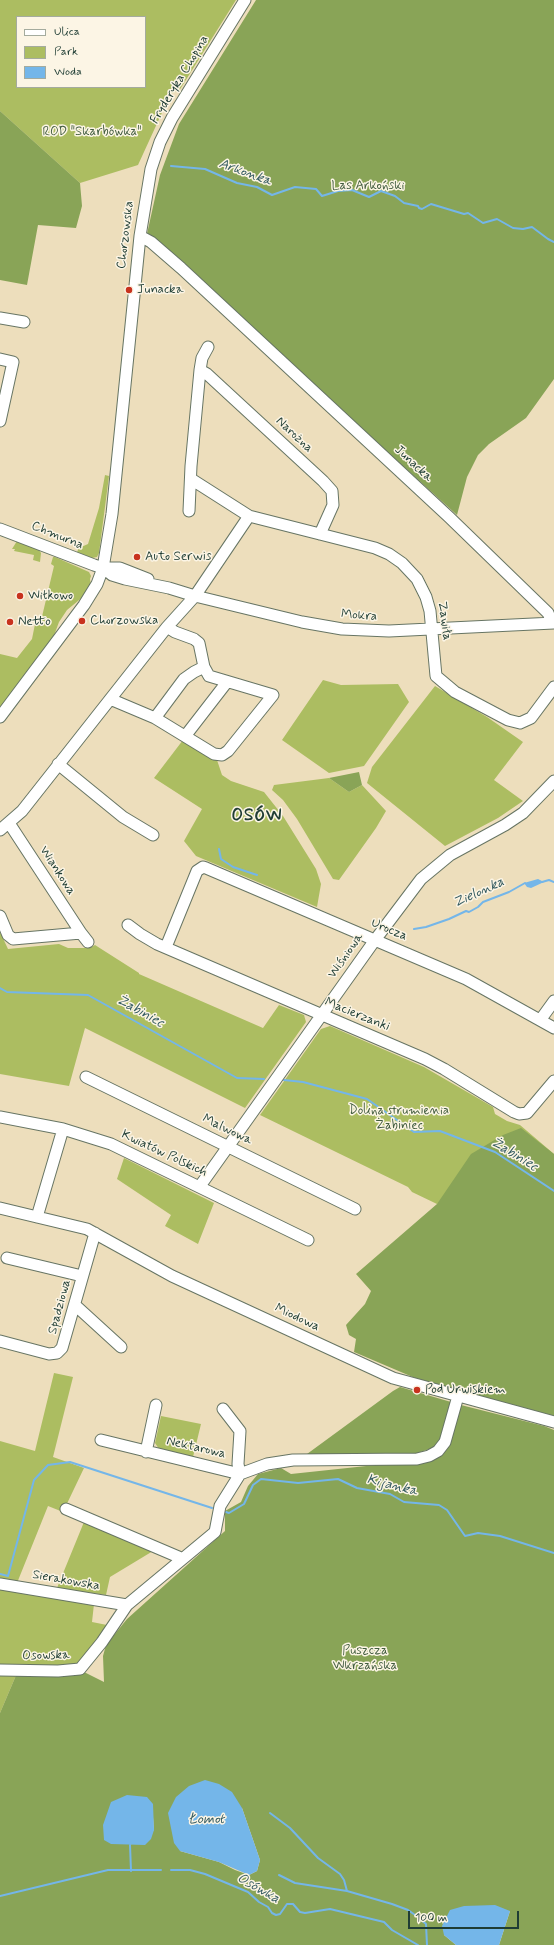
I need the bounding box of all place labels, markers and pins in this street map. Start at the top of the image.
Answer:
place label: Junacka [137,282,183,298]
marker: Junacka [124,285,134,295]
place label: Auto Serwis [145,549,211,565]
marker: Auto Serwis [132,552,142,562]
place label: Witkowo [28,588,73,604]
marker: Witkowo [15,591,25,601]
place label: Chorzowska [90,613,158,629]
place label: Netto [18,614,51,630]
marker: Chorzowska [77,616,87,626]
marker: Netto [5,617,15,627]
place label: Pod Urwiskiem [425,1382,506,1398]
marker: Pod Urwiskiem [412,1385,422,1395]

